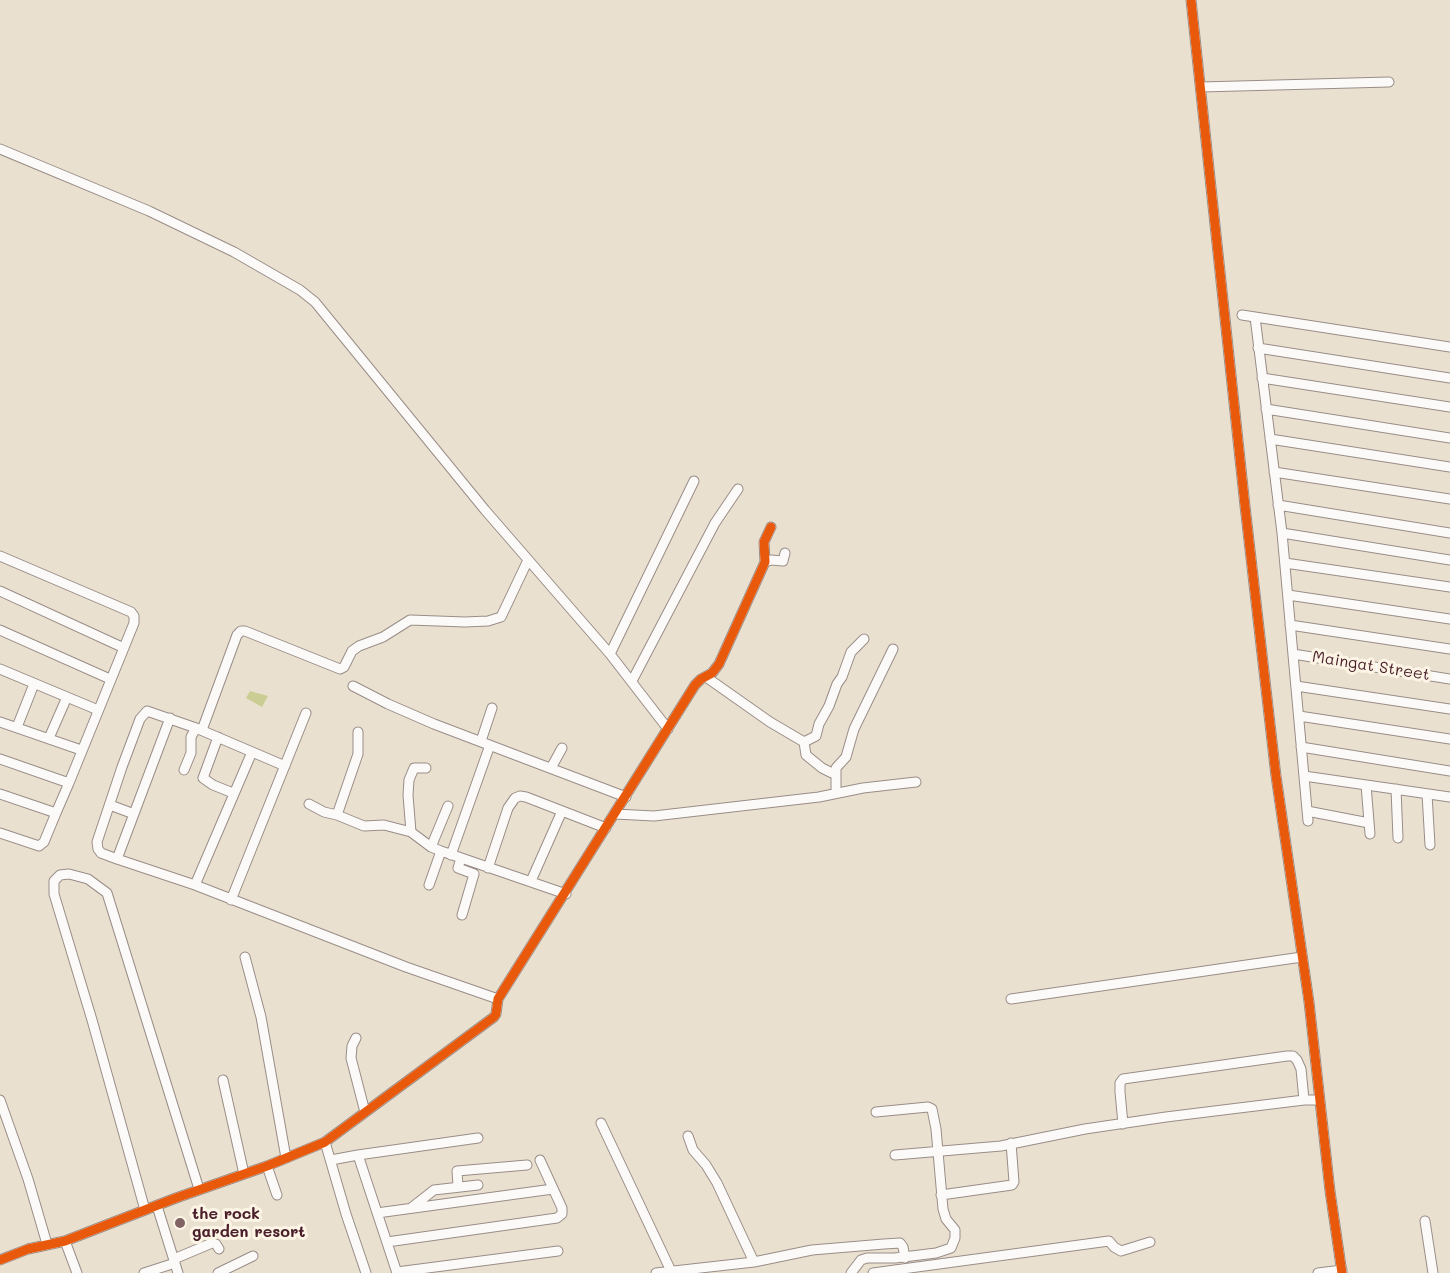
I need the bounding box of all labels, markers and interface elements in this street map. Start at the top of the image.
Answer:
street label: Maingat Street [1311,647,1431,685]
place label: the rock garden resort [192,1204,305,1242]
marker: the rock garden resort [173,1216,187,1230]

